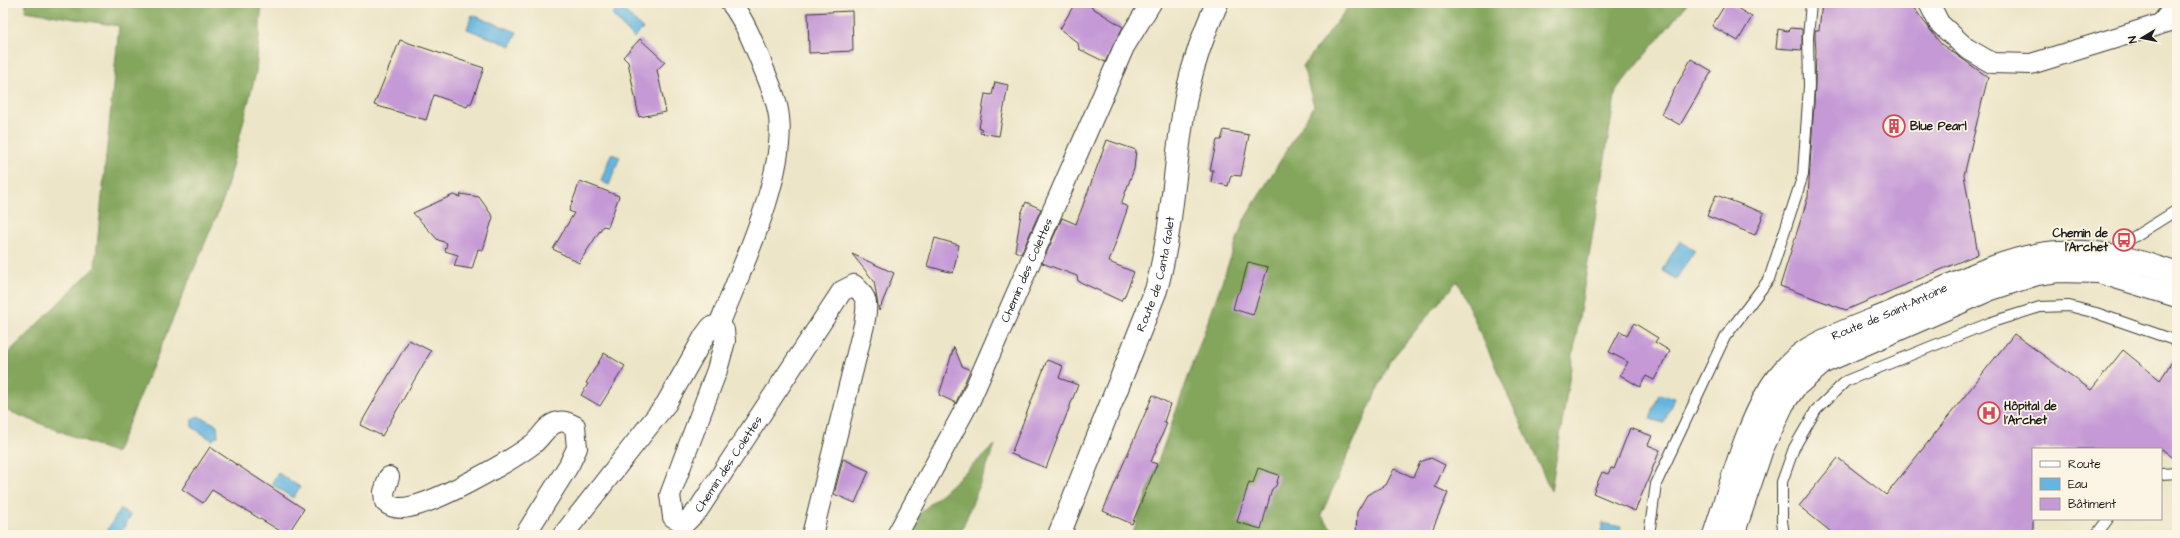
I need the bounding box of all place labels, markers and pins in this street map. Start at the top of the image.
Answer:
building icon: Blue Pearl [1881,113,1907,139]
place label: Blue Pearl [1910,118,1967,135]
place label: Chemin de l'Archet [2052,225,2108,256]
bus stop icon: Chemin de l'Archet [2111,227,2137,253]
place label: Hôpital de l'Archet [2004,398,2057,429]
hospital icon: Hôpital de l'Archet [1976,400,2002,426]

